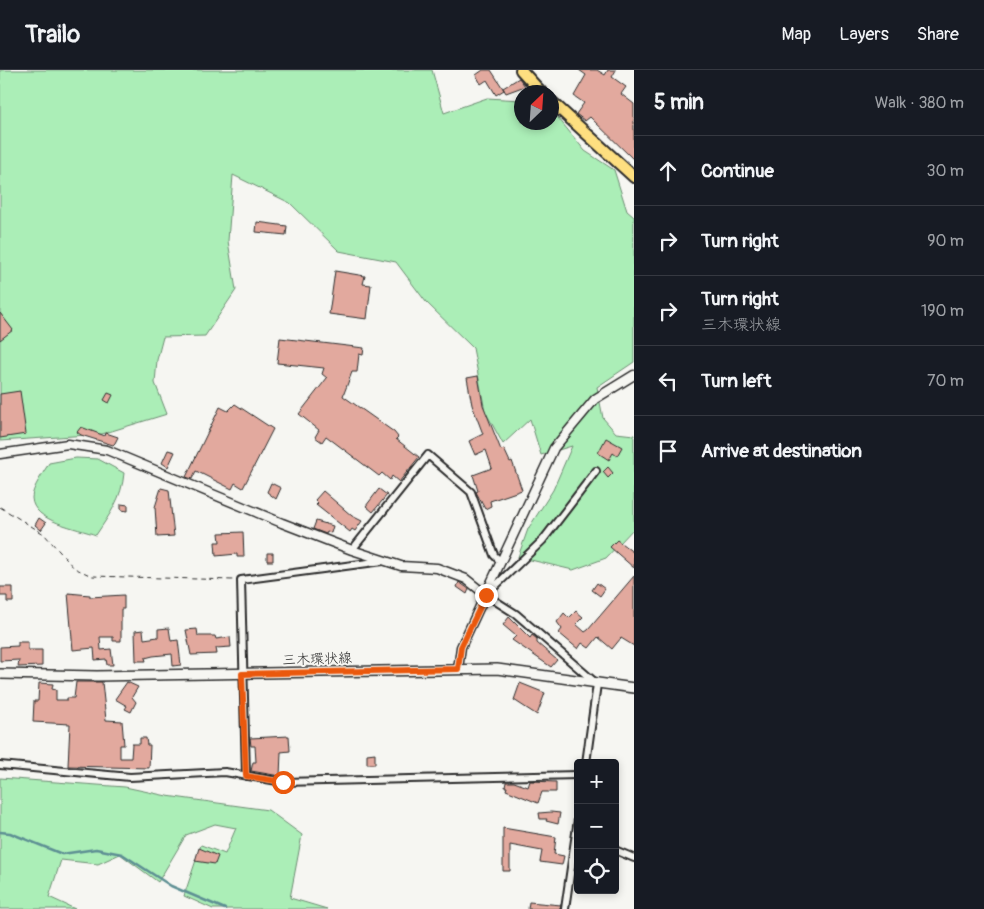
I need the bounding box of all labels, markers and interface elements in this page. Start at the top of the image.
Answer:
text: Trailo [25,20,80,49]
text: Map [782,23,811,46]
text: Layers [839,23,889,46]
text: Share [917,23,959,46]
north arrow [514,85,559,130]
text: 5 min [654,89,704,116]
text: Walk · 380 m [875,93,964,113]
icon: ahead [654,157,682,185]
text: Continue [701,159,774,183]
text: 30 m [926,161,964,181]
icon: right [654,227,682,255]
text: Turn right [701,229,779,253]
text: 90 m [927,231,964,251]
text: Turn right [701,287,779,311]
icon: right [654,297,682,325]
text: 190 m [921,301,964,321]
text: 三木環状線 [701,315,781,335]
icon: left [654,367,682,395]
text: Turn left [701,369,771,393]
text: 70 m [927,371,964,391]
icon: arrive [654,437,682,465]
text: Arrive at destination [701,439,862,463]
route end [475,584,498,607]
street label: 三木環状線 [282,649,352,669]
map controls [574,759,619,894]
button: + [574,759,619,804]
route start [272,771,295,794]
button: − [574,804,619,849]
button: locate [574,849,619,894]

